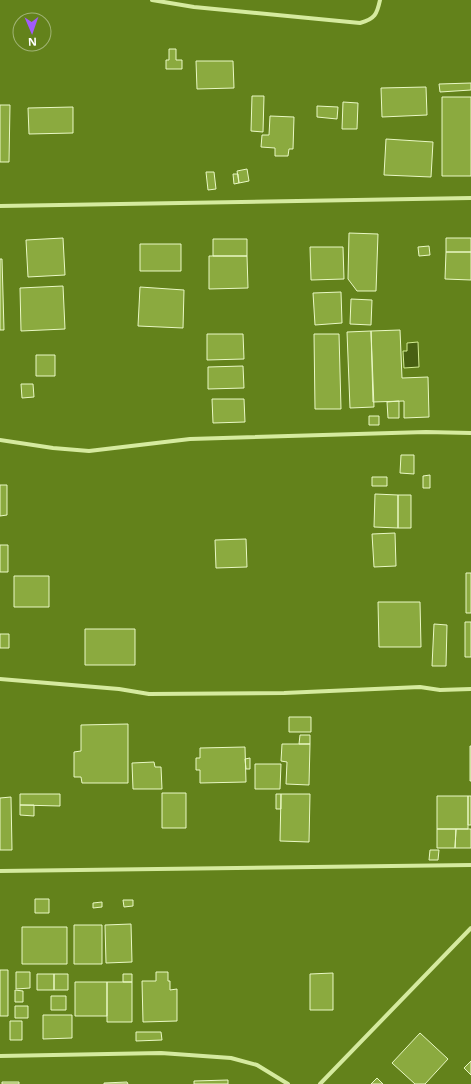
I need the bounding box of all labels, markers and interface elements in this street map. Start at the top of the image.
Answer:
north arrow [12,12,52,52]
text: N [28,35,37,50]

